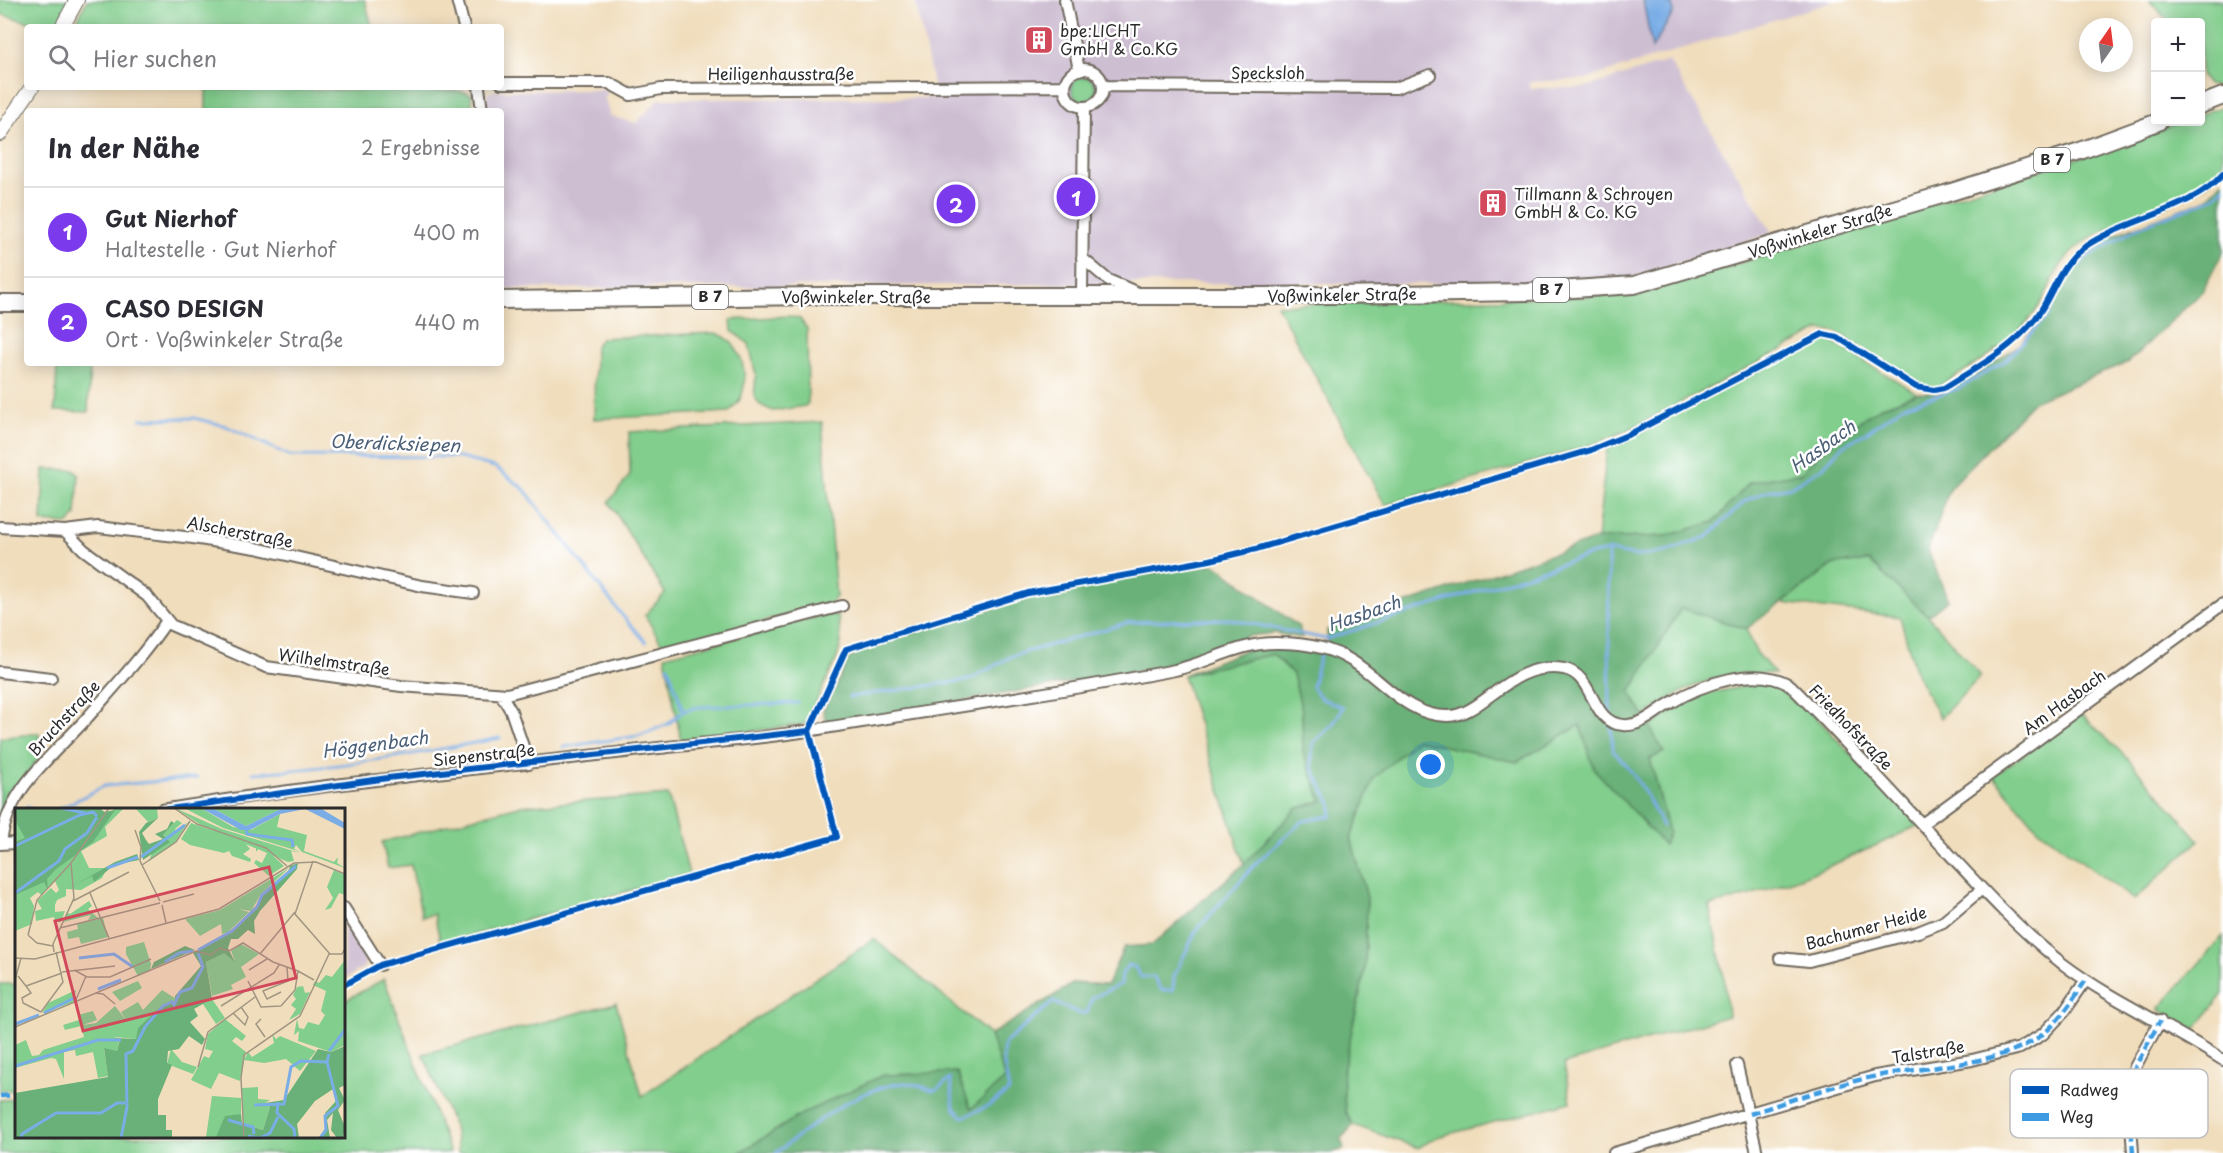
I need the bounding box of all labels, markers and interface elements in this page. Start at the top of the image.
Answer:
place label: bpe:LICHT GmbH & Co.KG [1060,18,1178,60]
north arrow [2079,18,2133,72]
map controls [2151,18,2205,126]
button: + [2151,18,2205,72]
search box [24,24,504,90]
building icon: bpe:LICHT GmbH & Co.KG [1023,24,1055,56]
icon: search [45,41,78,74]
text: Hier suchen [93,41,217,74]
street label: Specksloh [1231,60,1305,84]
street label: Heiligenhausstraße [708,61,854,85]
button: − [2151,72,2205,126]
text: In der Nähe [48,128,200,167]
text: 2 Ergebnisse [361,132,480,162]
road number: B 7 [2034,148,2070,172]
pin: 1 [1056,174,1096,220]
place label: Tillmann & Schroyen GmbH & Co. KG [1514,181,1673,223]
pin: 2 [936,182,976,226]
building icon: Tillmann & Schroyen GmbH & Co. KG [1477,187,1509,219]
street label: Voßwinkeler Straße [1745,197,1895,263]
text: Gut Nierhof [105,201,237,234]
text: 1 [63,217,72,247]
text: 400 m [413,217,480,247]
text: Haltestelle · Gut Nierhof [105,234,336,264]
road number: B 7 [1533,278,1569,302]
street label: Voßwinkeler Straße [1267,281,1417,307]
street label: Voßwinkeler Straße [781,284,931,308]
road number: B 7 [692,285,728,309]
text: CASO DESIGN [105,291,264,324]
text: 2 [60,307,75,337]
text: 440 m [415,307,480,337]
text: Ort · Voßwinkeler Straße [105,324,343,354]
water label: Hasbach [1784,412,1861,479]
water label: Oberdicksiepen [329,427,462,458]
street label: Alscherstraße [185,509,295,553]
water label: Hasbach [1324,587,1404,638]
street label: Wilhelmstraße [277,641,391,681]
street label: Am Hasbach [2017,663,2110,740]
street label: Bruchstraße [22,674,105,761]
street label: Friedhofstraße [1804,678,1899,775]
water label: Höggenbach [320,723,430,764]
street label: Siepenstraße [432,737,536,771]
your location [1416,750,1445,779]
inset map [15,808,345,1138]
street label: Bachumer Heide [1802,899,1929,955]
street label: Talstraße [1890,1033,1966,1069]
legend [2010,1069,2208,1138]
text: Radweg [2060,1077,2119,1101]
text: Weg [2060,1104,2093,1128]

